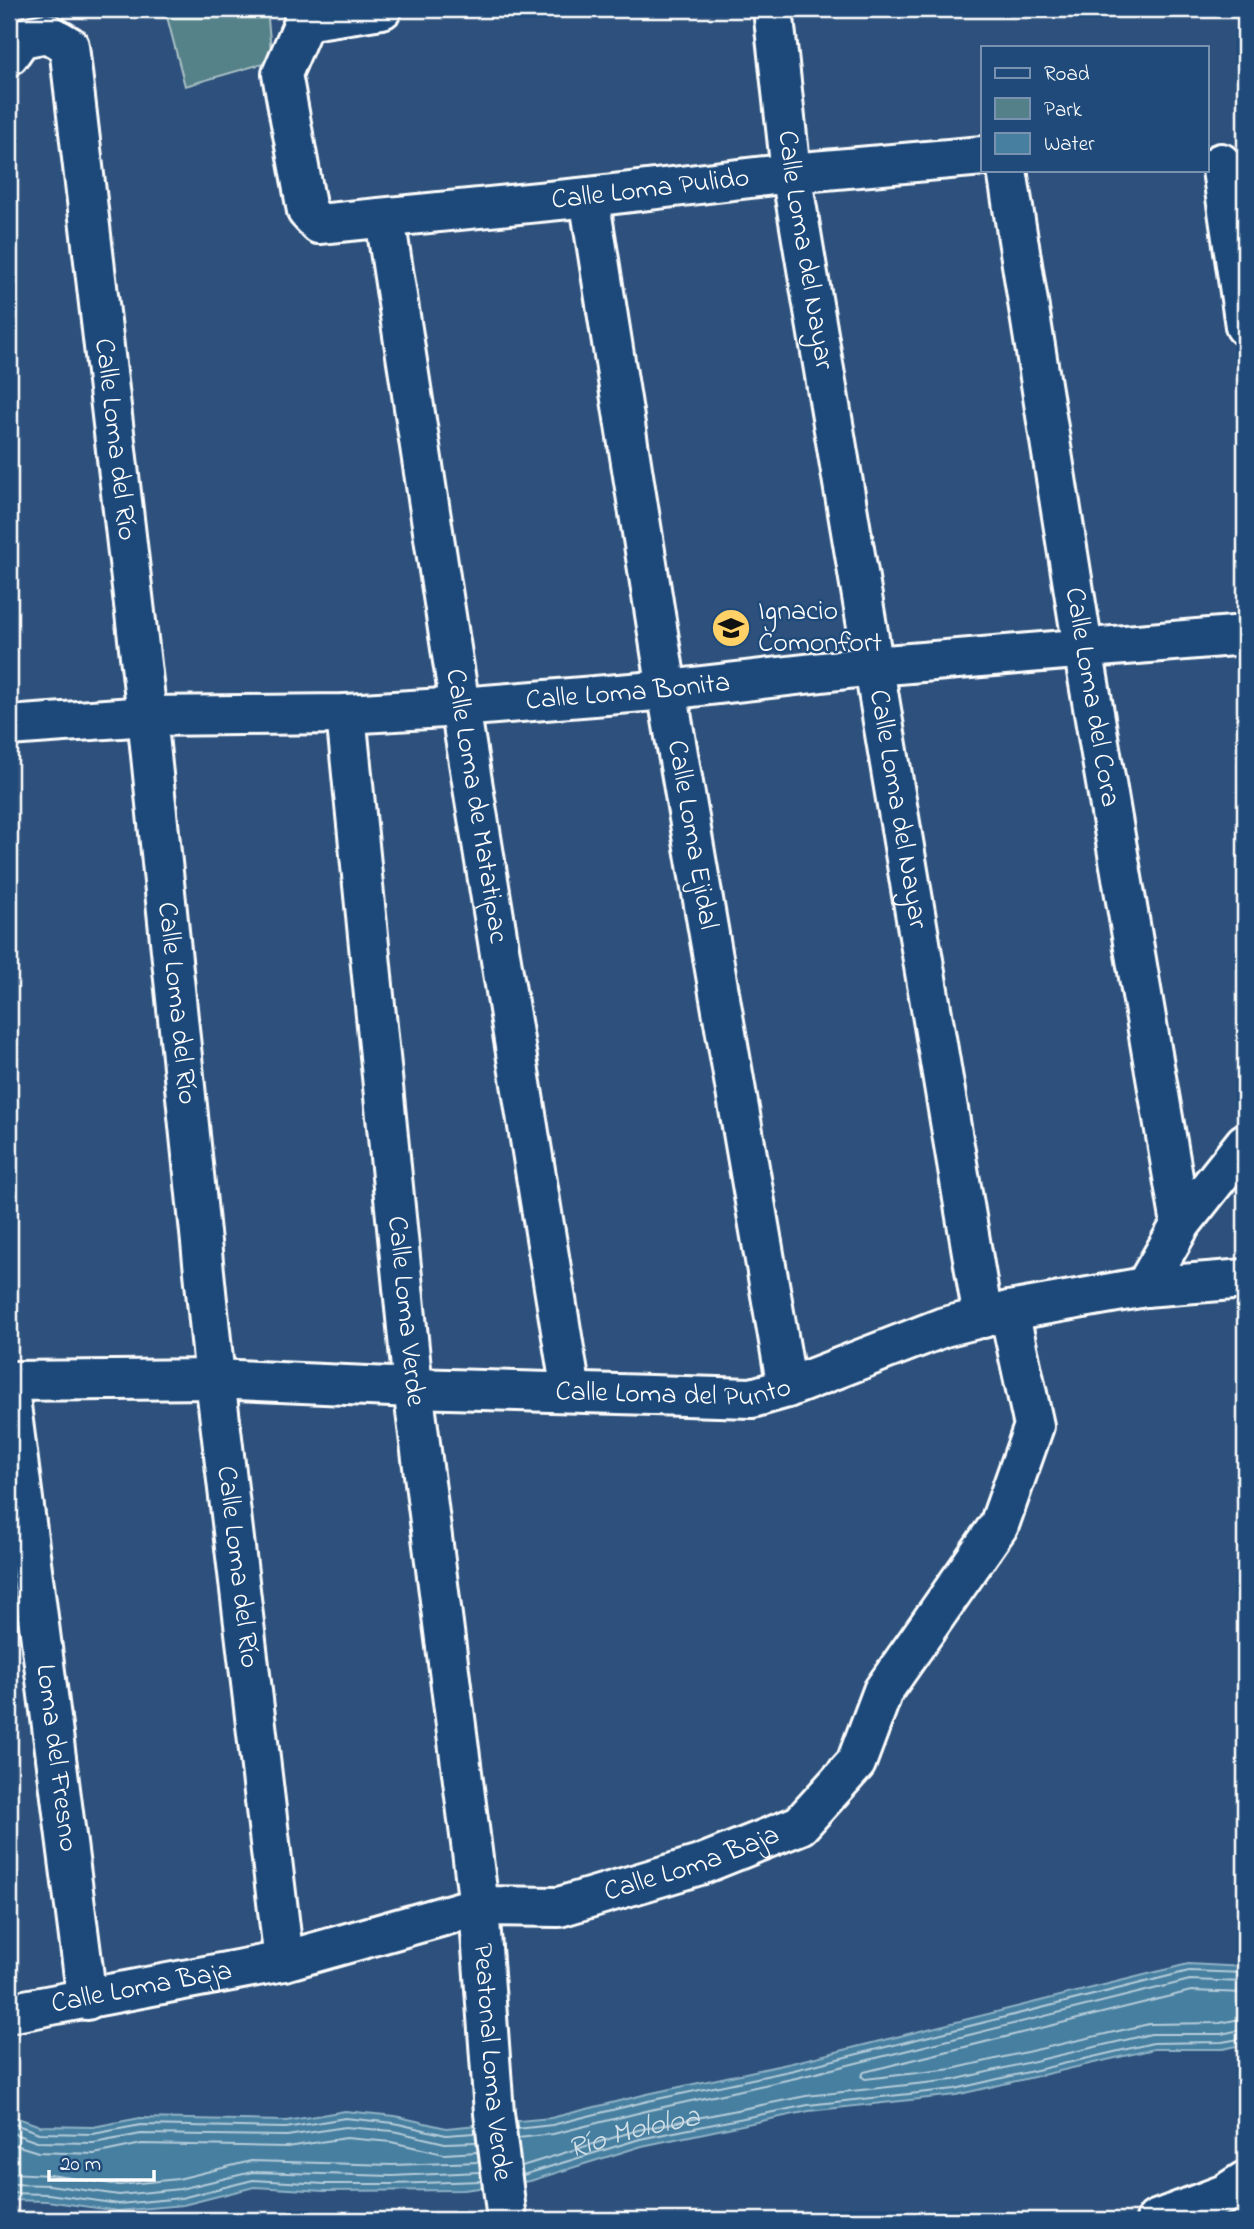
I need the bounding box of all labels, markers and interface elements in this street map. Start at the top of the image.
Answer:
legend [981,46,1208,172]
text: Road [1044,60,1090,90]
text: Park [1044,96,1083,126]
street label: Calle Loma del Nayar [766,128,844,373]
text: Water [1044,130,1095,160]
street label: Calle Loma Pulido [550,158,752,221]
street label: Calle Loma del Río [83,336,147,543]
street label: Calle Loma del Cora [1053,584,1130,810]
place label: Ignacio Comonfort [758,592,882,665]
school or university icon: Ignacio Comonfort [710,607,752,649]
street label: Calle Loma Bonita [524,662,732,722]
street label: Calle Loma de Matatipac [434,666,519,947]
street label: Calle Loma del Nayar [857,687,938,932]
street label: Calle Loma Ejidal [655,737,728,933]
street label: Calle Loma del Río [146,900,207,1106]
street label: Calle Loma Verde [376,1214,436,1409]
street label: Calle Loma del Punto [555,1367,796,1419]
street label: Calle Loma del Río [205,1463,270,1670]
street label: Loma del Fresno [24,1662,88,1854]
street label: Calle Loma Baja [599,1815,786,1913]
street label: Peatonal Loma Verde [461,1942,523,2184]
street label: Calle Loma Baja [48,1951,235,2025]
water label: Río Mololoa [563,2096,705,2172]
scale bar [49,2138,154,2182]
text: 20 m [60,2150,101,2180]

